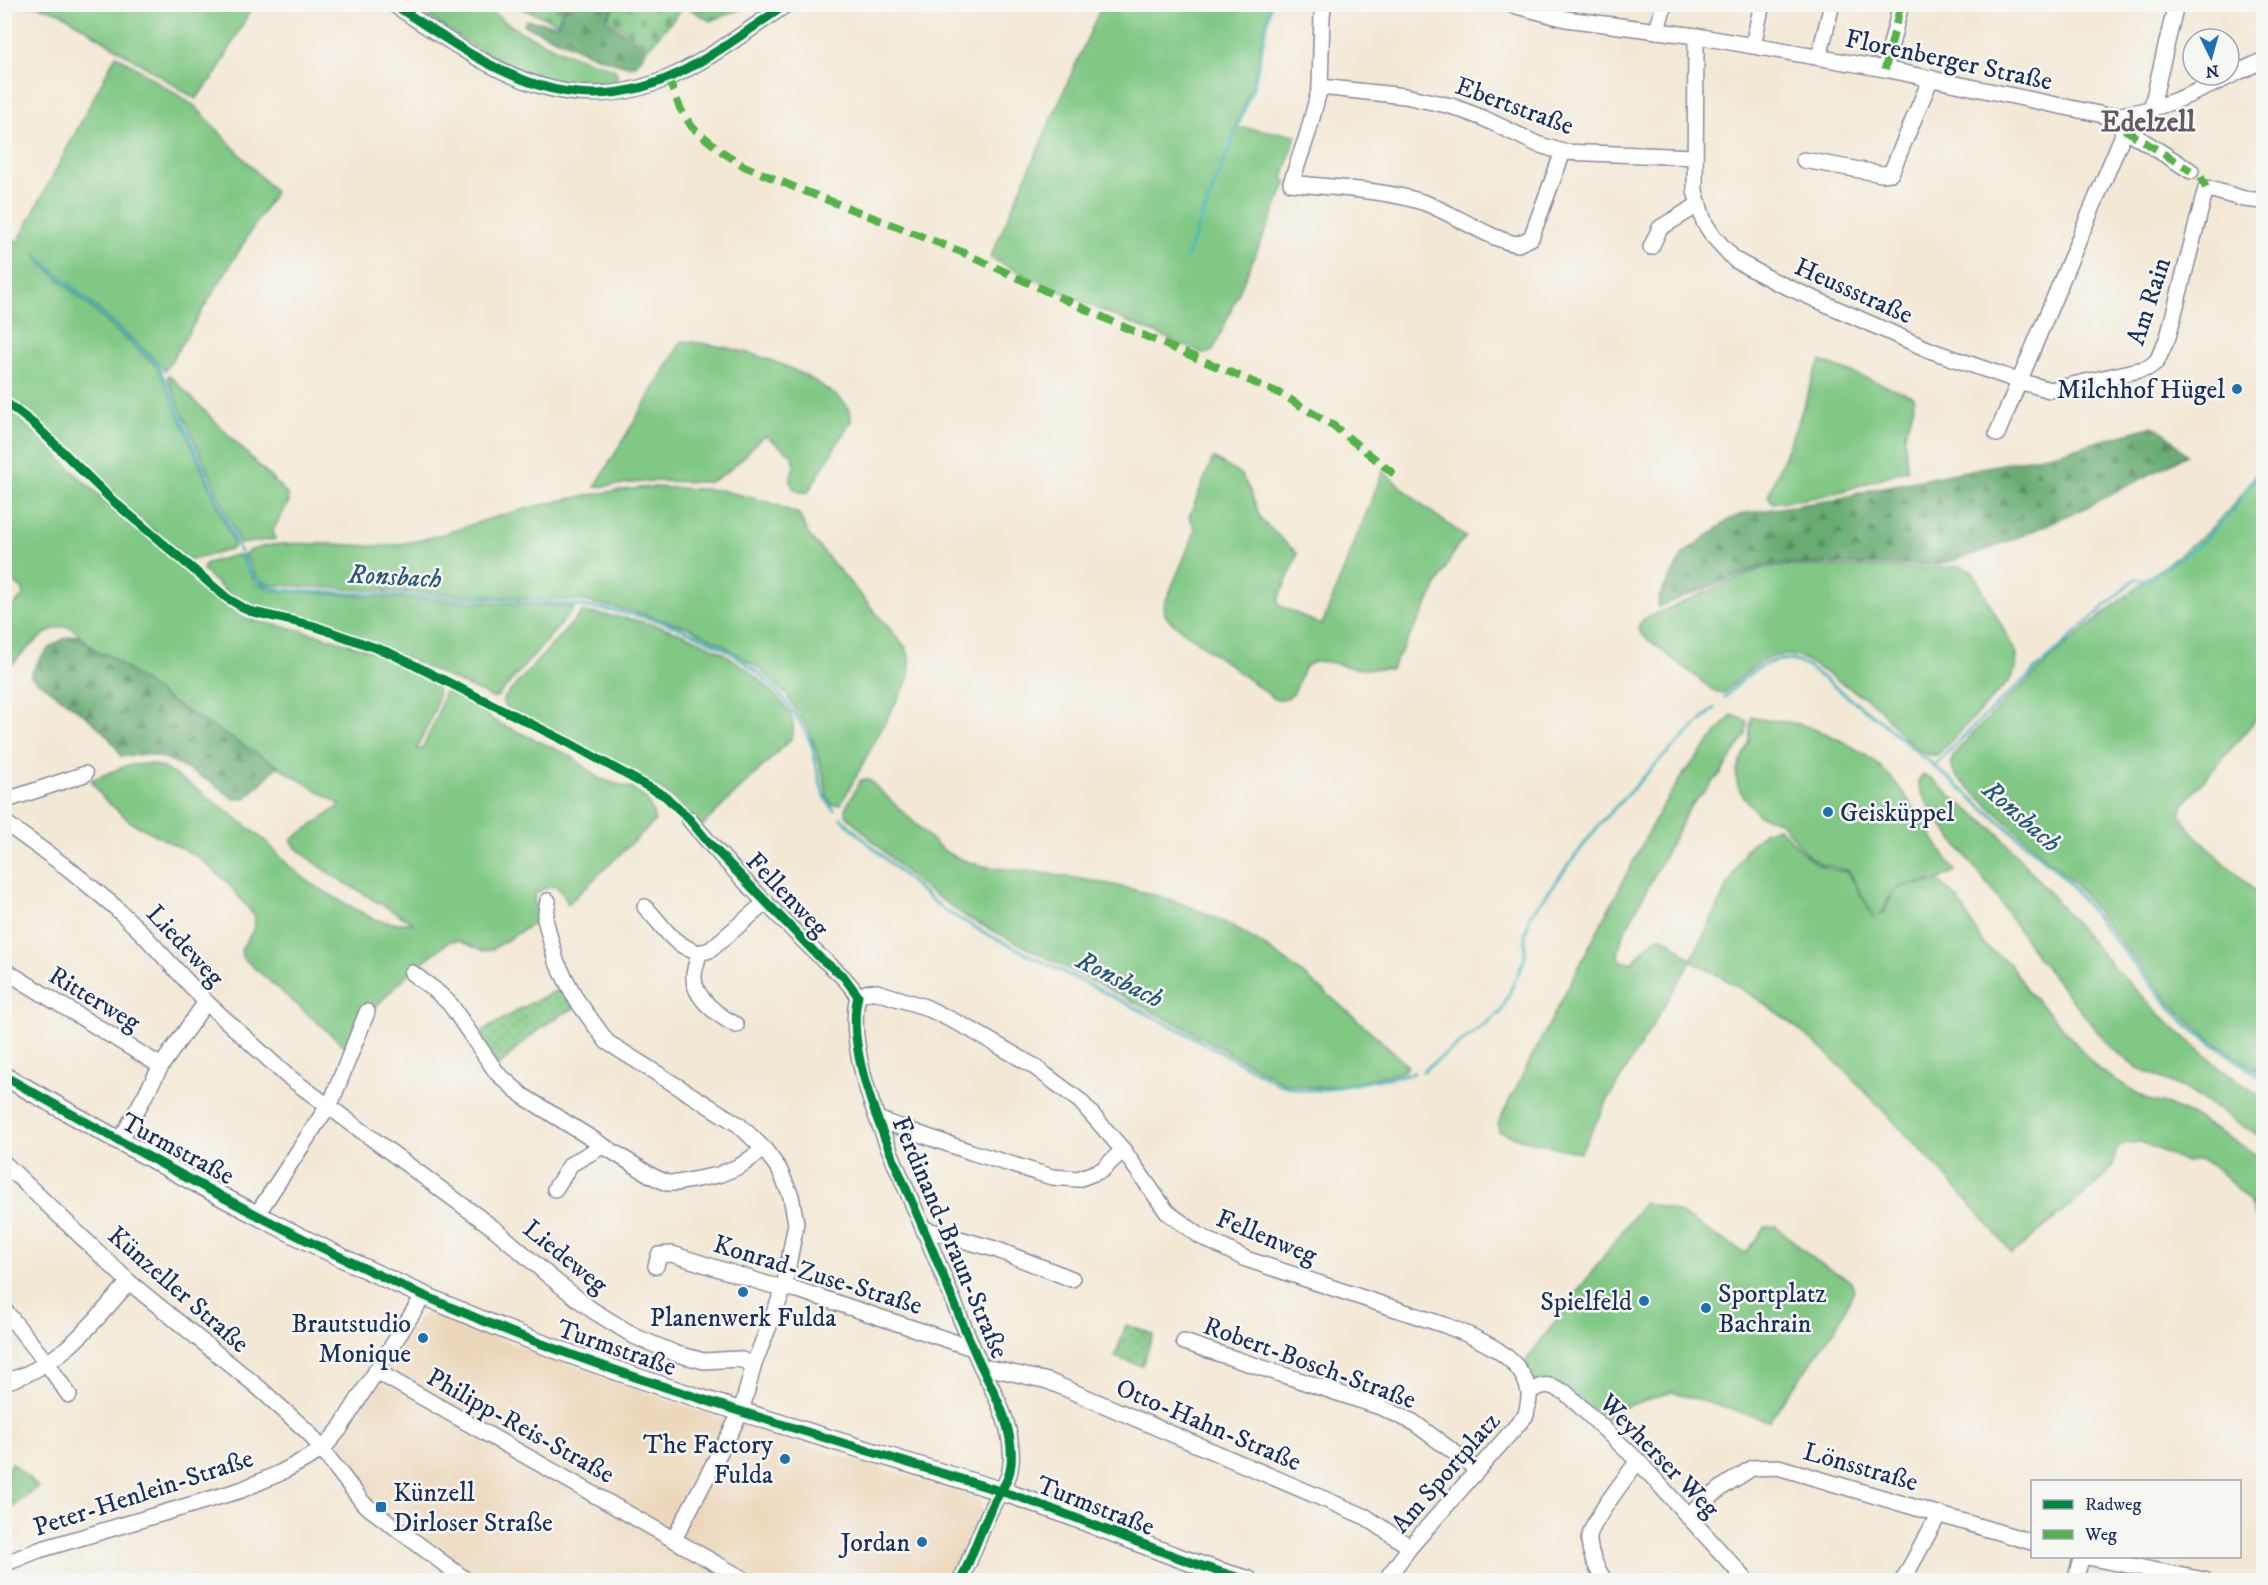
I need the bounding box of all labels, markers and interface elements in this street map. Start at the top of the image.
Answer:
street label: Florenberger Straße [1842,22,2055,99]
north arrow [2181,27,2241,87]
text: N [2205,60,2220,81]
street label: Ebertstraße [1451,70,1578,143]
district label: Edelzell [2101,105,2196,140]
street label: Heussstraße [1789,251,1918,332]
street label: Am Rain [2120,253,2179,350]
place label: Milchhof Hügel [2057,374,2225,407]
marker: Milchhof Hügel [2230,382,2244,396]
water label: Ronsbach [346,558,443,596]
water label: Ronsbach [1974,773,2068,860]
place label: Geisküppel [1840,797,1955,830]
marker: Geisküppel [1821,805,1835,819]
street label: Fellenweg [738,846,836,945]
street label: Liedeweg [139,898,231,994]
water label: Ronsbach [1069,943,1169,1016]
street label: Ritterweg [42,959,146,1040]
street label: Turmstraße [115,1106,240,1193]
street label: Ferdinand-Braun-Straße [884,1112,1016,1364]
street label: Fellenweg [1211,1202,1322,1273]
street label: Liedeweg [516,1213,615,1302]
street label: Künzeller Straße [100,1220,256,1361]
street label: Konrad-Zuse-Straße [709,1228,926,1323]
place label: Sportplatz Bachrain [1718,1278,1827,1341]
marker: Planenwerk Fulda [736,1285,750,1299]
place label: Spielfeld [1540,1286,1632,1319]
marker: Spielfeld [1637,1294,1651,1308]
marker: Sportplatz Bachrain [1699,1301,1713,1315]
place label: Planenwerk Fulda [650,1302,836,1335]
place label: Brautstudio Monique [291,1308,411,1371]
street label: Robert-Bosch-Straße [1199,1310,1420,1417]
street label: Turmstraße [553,1313,680,1384]
marker: Brautstudio Monique [416,1331,430,1345]
street label: Philipp-Reis-Straße [421,1361,620,1492]
street label: Otto-Hahn-Straße [1111,1371,1306,1479]
street label: Weyherser Weg [1591,1386,1727,1525]
street label: Am Sportplatz [1384,1405,1508,1541]
place label: The Factory Fulda [643,1429,774,1492]
street label: Lönsstraße [1799,1435,1922,1500]
street label: Peter-Henlein-Straße [29,1442,258,1545]
marker: The Factory Fulda [778,1452,792,1466]
street label: Turmstraße [1032,1469,1159,1544]
place label: Künzell Dirloser Straße [393,1477,553,1540]
legend [2031,1480,2241,1558]
text: Radweg [2085,1494,2141,1516]
marker: Künzell Dirloser Straße [374,1500,388,1514]
text: Weg [2084,1524,2117,1546]
place label: Jordan [838,1527,910,1560]
marker: Jordan [915,1535,929,1549]

